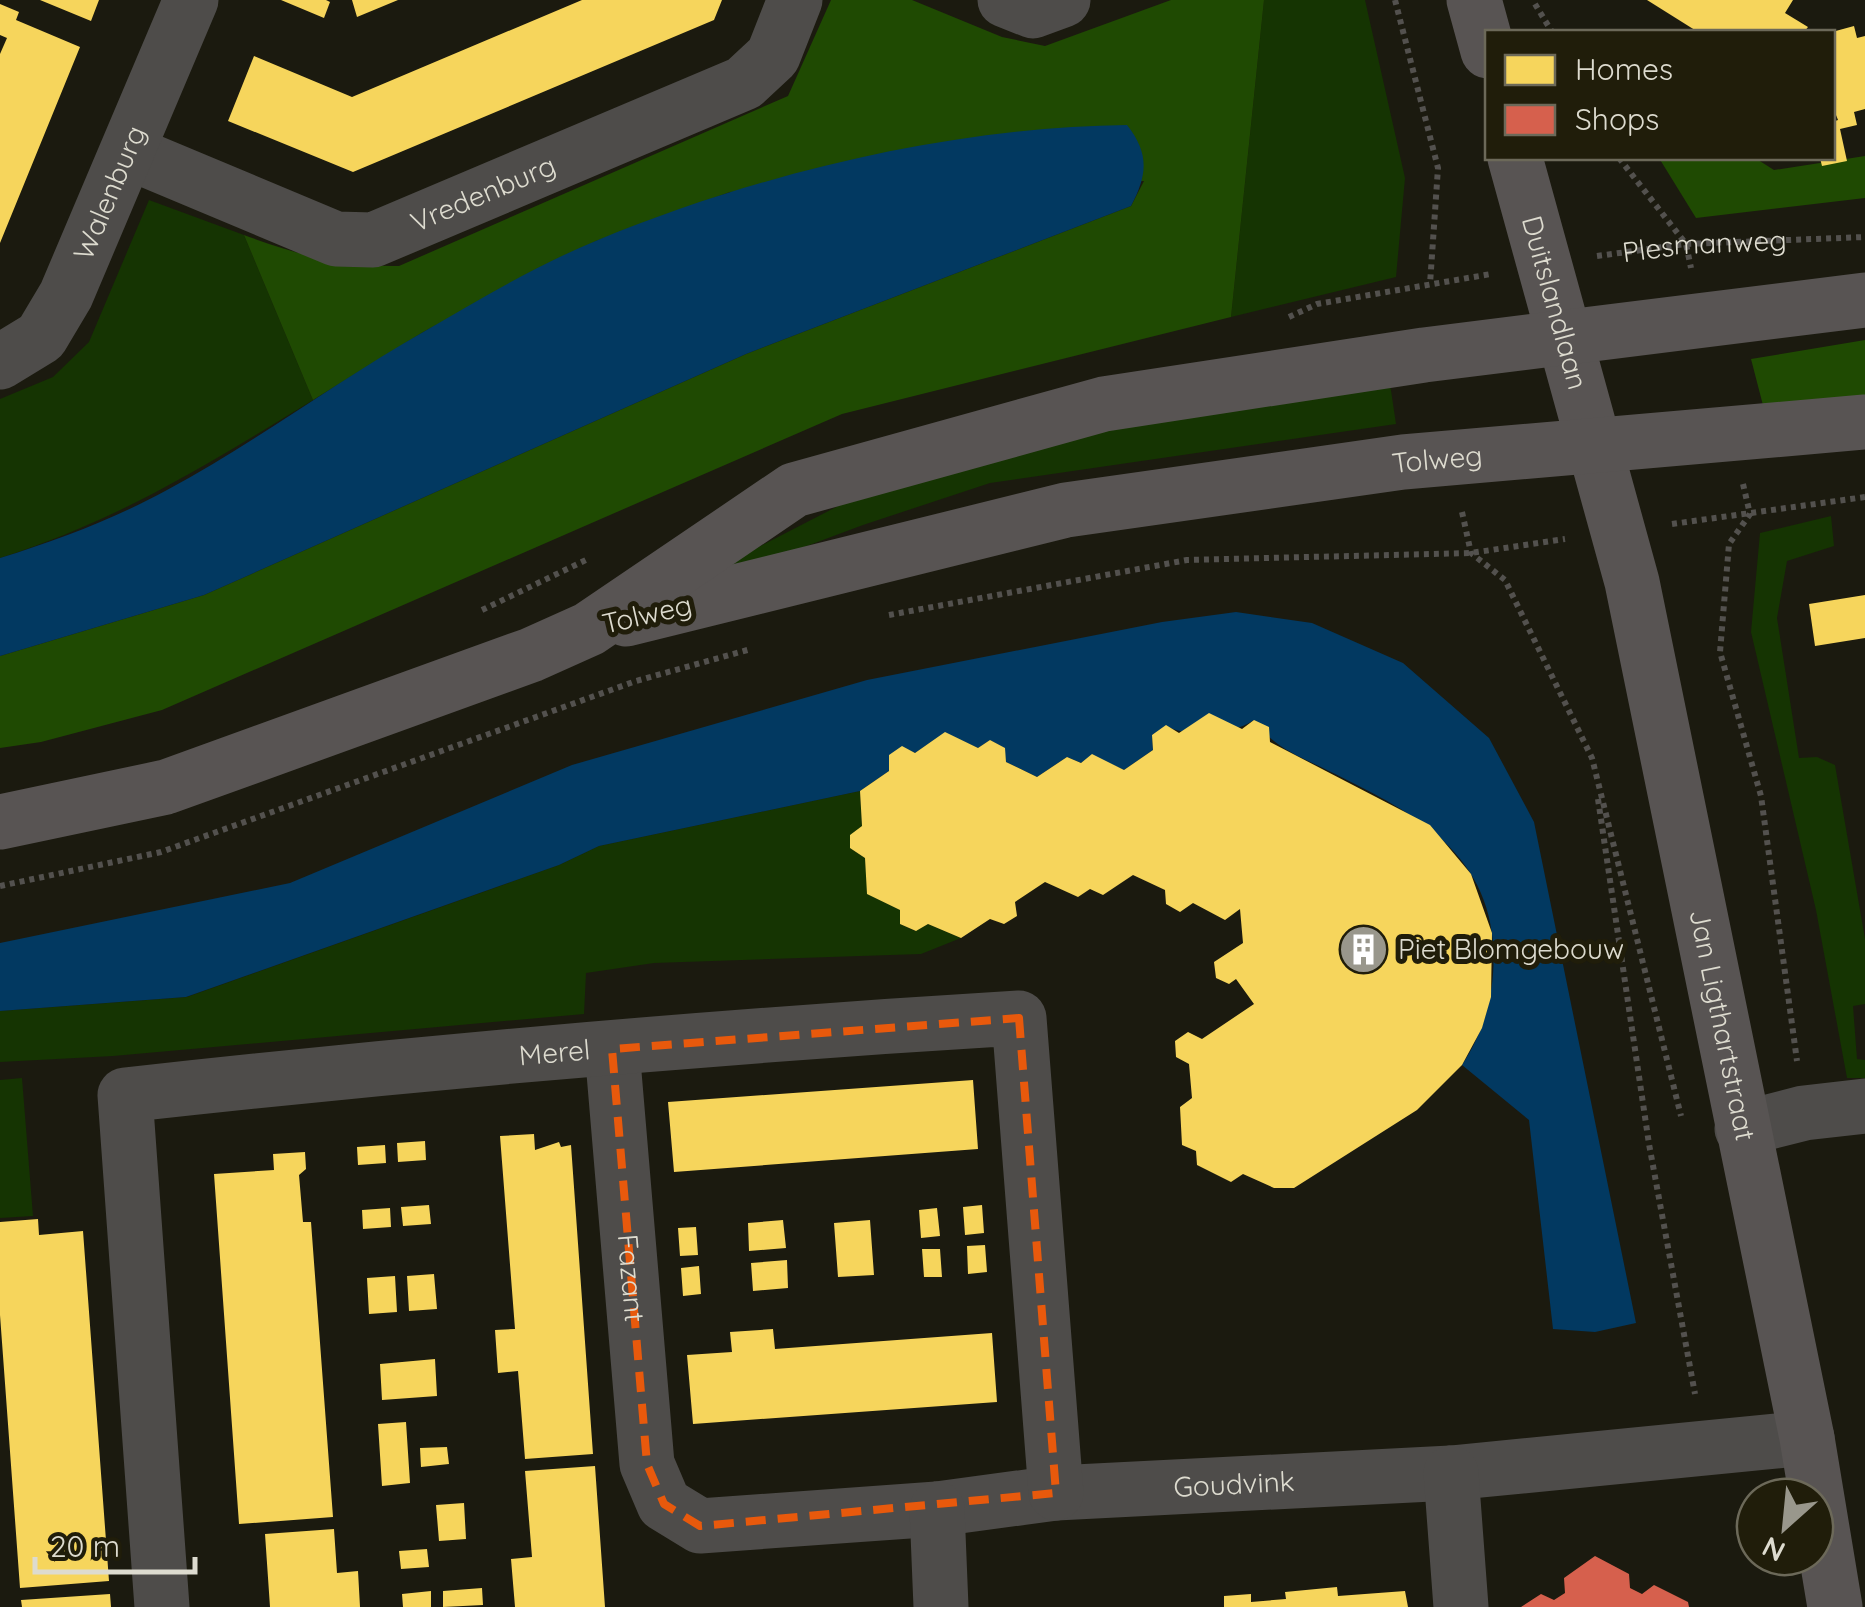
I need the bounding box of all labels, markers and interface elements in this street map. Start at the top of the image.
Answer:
legend [1485,30,1835,160]
text: Homes [1575,50,1673,88]
text: Shops [1575,100,1659,138]
street label: Walenburg [65,120,153,265]
street label: Vredenburg [405,147,561,239]
street label: Duitslandlaan [1515,212,1596,393]
street label: Plesmanweg [1620,222,1787,269]
street label: Tolweg [1389,437,1484,480]
street label: Tolweg [599,586,695,641]
street label: Jan Ligthartstraat [1682,906,1764,1144]
building icon: Piet Blomgebouw [1337,923,1389,975]
place label: Piet Blomgebouw [1398,931,1624,966]
street label: Merel [517,1031,592,1072]
street label: Fazant [611,1233,653,1324]
street label: Goudvink [1172,1463,1295,1504]
north arrow [1735,1477,1835,1577]
scale bar [35,1512,195,1574]
text: 20 m [50,1527,120,1565]
text: N [1756,1529,1791,1570]

